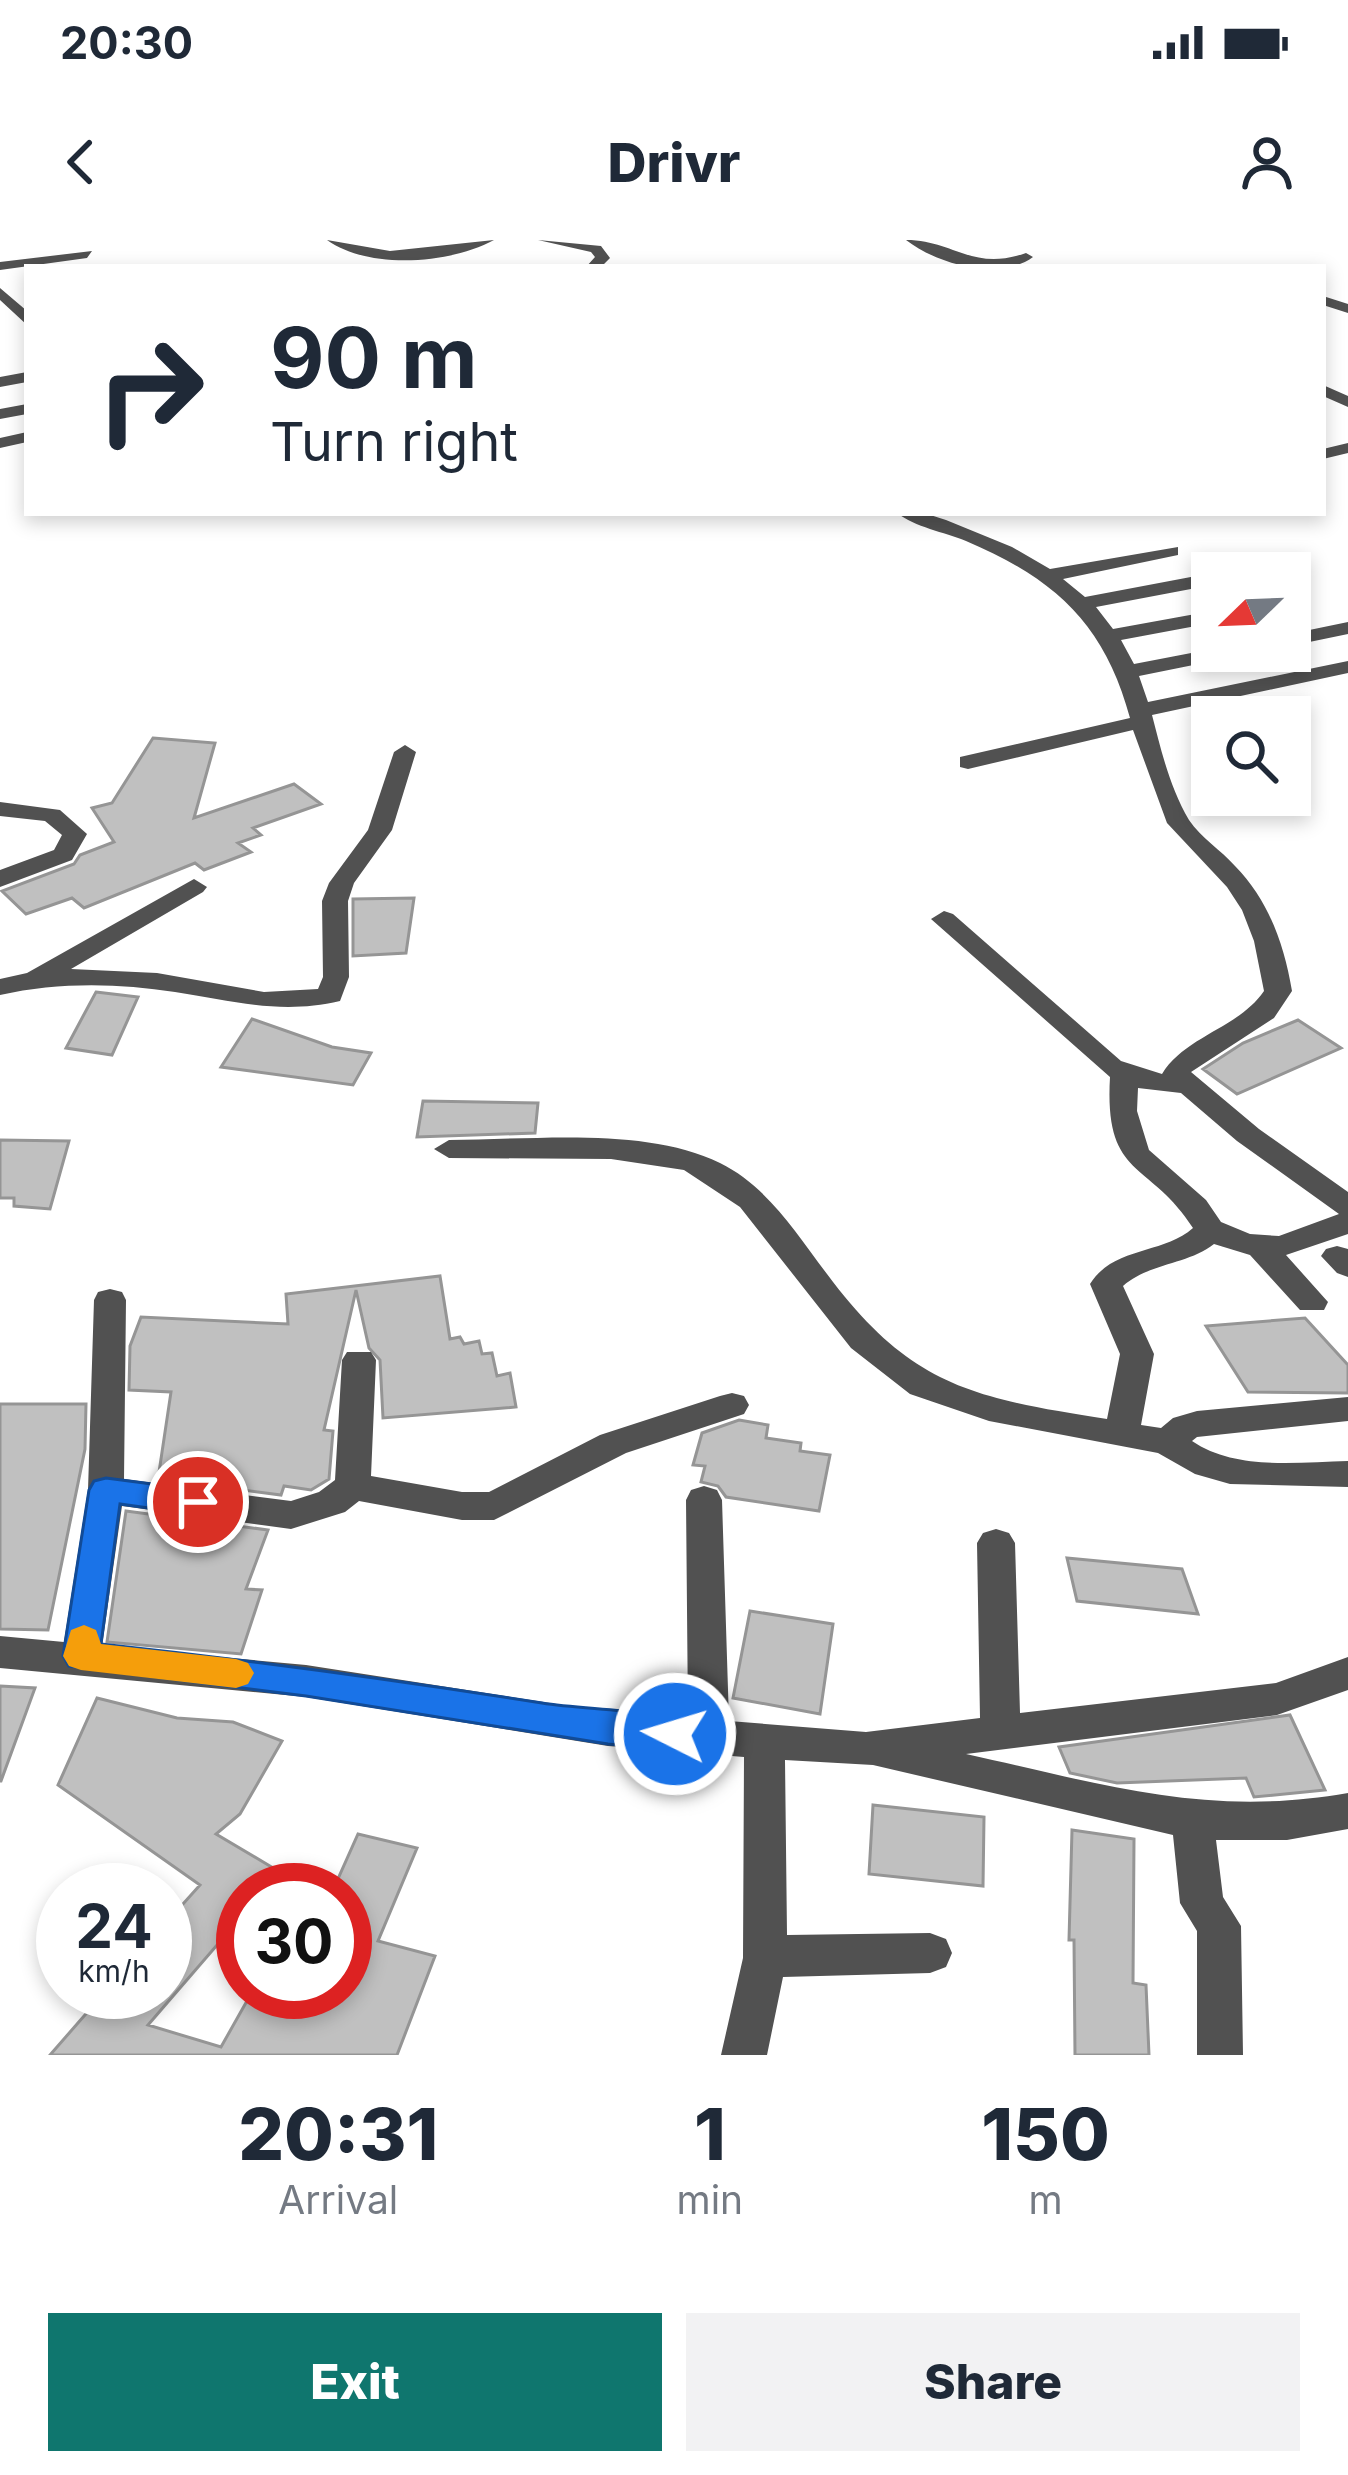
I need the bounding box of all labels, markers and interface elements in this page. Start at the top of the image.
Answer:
text: 20:30 [60,15,193,70]
icon: back [48,129,114,195]
icon: person [1234,129,1300,195]
text: Drivr [607,130,741,195]
text: 90 m [270,307,478,408]
icon: right [72,312,228,468]
text: Turn right [270,409,518,474]
north arrow [1191,552,1311,672]
map controls [1191,552,1311,816]
button: search [1191,696,1311,816]
pin [147,1451,249,1553]
icon: arrive [165,1469,231,1535]
position arrow [612,1671,738,1797]
speed limit sign: 30 [216,1863,372,2019]
text: 24 [75,1890,153,1962]
text: km/h [78,1953,150,1989]
text: 20:31 [238,2090,438,2177]
text: 1 [694,2090,726,2177]
text: 150 [981,2090,1110,2177]
text: Arrival [278,2176,398,2223]
text: min [677,2176,743,2223]
text: m [1028,2176,1063,2223]
button: Exit [48,2313,662,2451]
button: Share [686,2313,1300,2451]

